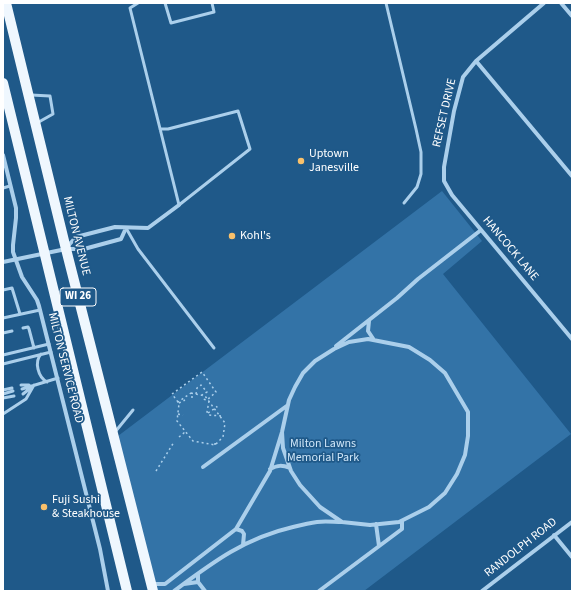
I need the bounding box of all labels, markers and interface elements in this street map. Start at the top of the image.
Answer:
street label: REFSET DRIVE [430,77,460,149]
place label: Uptown Janesville [309,147,359,175]
marker: Uptown Janesville [296,156,306,166]
street label: MILTON AVENUE [59,195,93,277]
street label: HANCOCK LANE [479,214,541,284]
place label: Kohl's [240,229,271,243]
marker: Kohl's [227,231,237,241]
road number: WI 26 [60,288,96,306]
street label: MILTON SERVICE ROAD [44,311,86,425]
park label: Milton Lawns Memorial Park [287,437,359,465]
place label: Fuji Sushi & Steakhouse [52,493,120,521]
marker: Fuji Sushi & Steakhouse [39,502,49,512]
street label: RANDOLPH ROAD [482,515,560,581]

